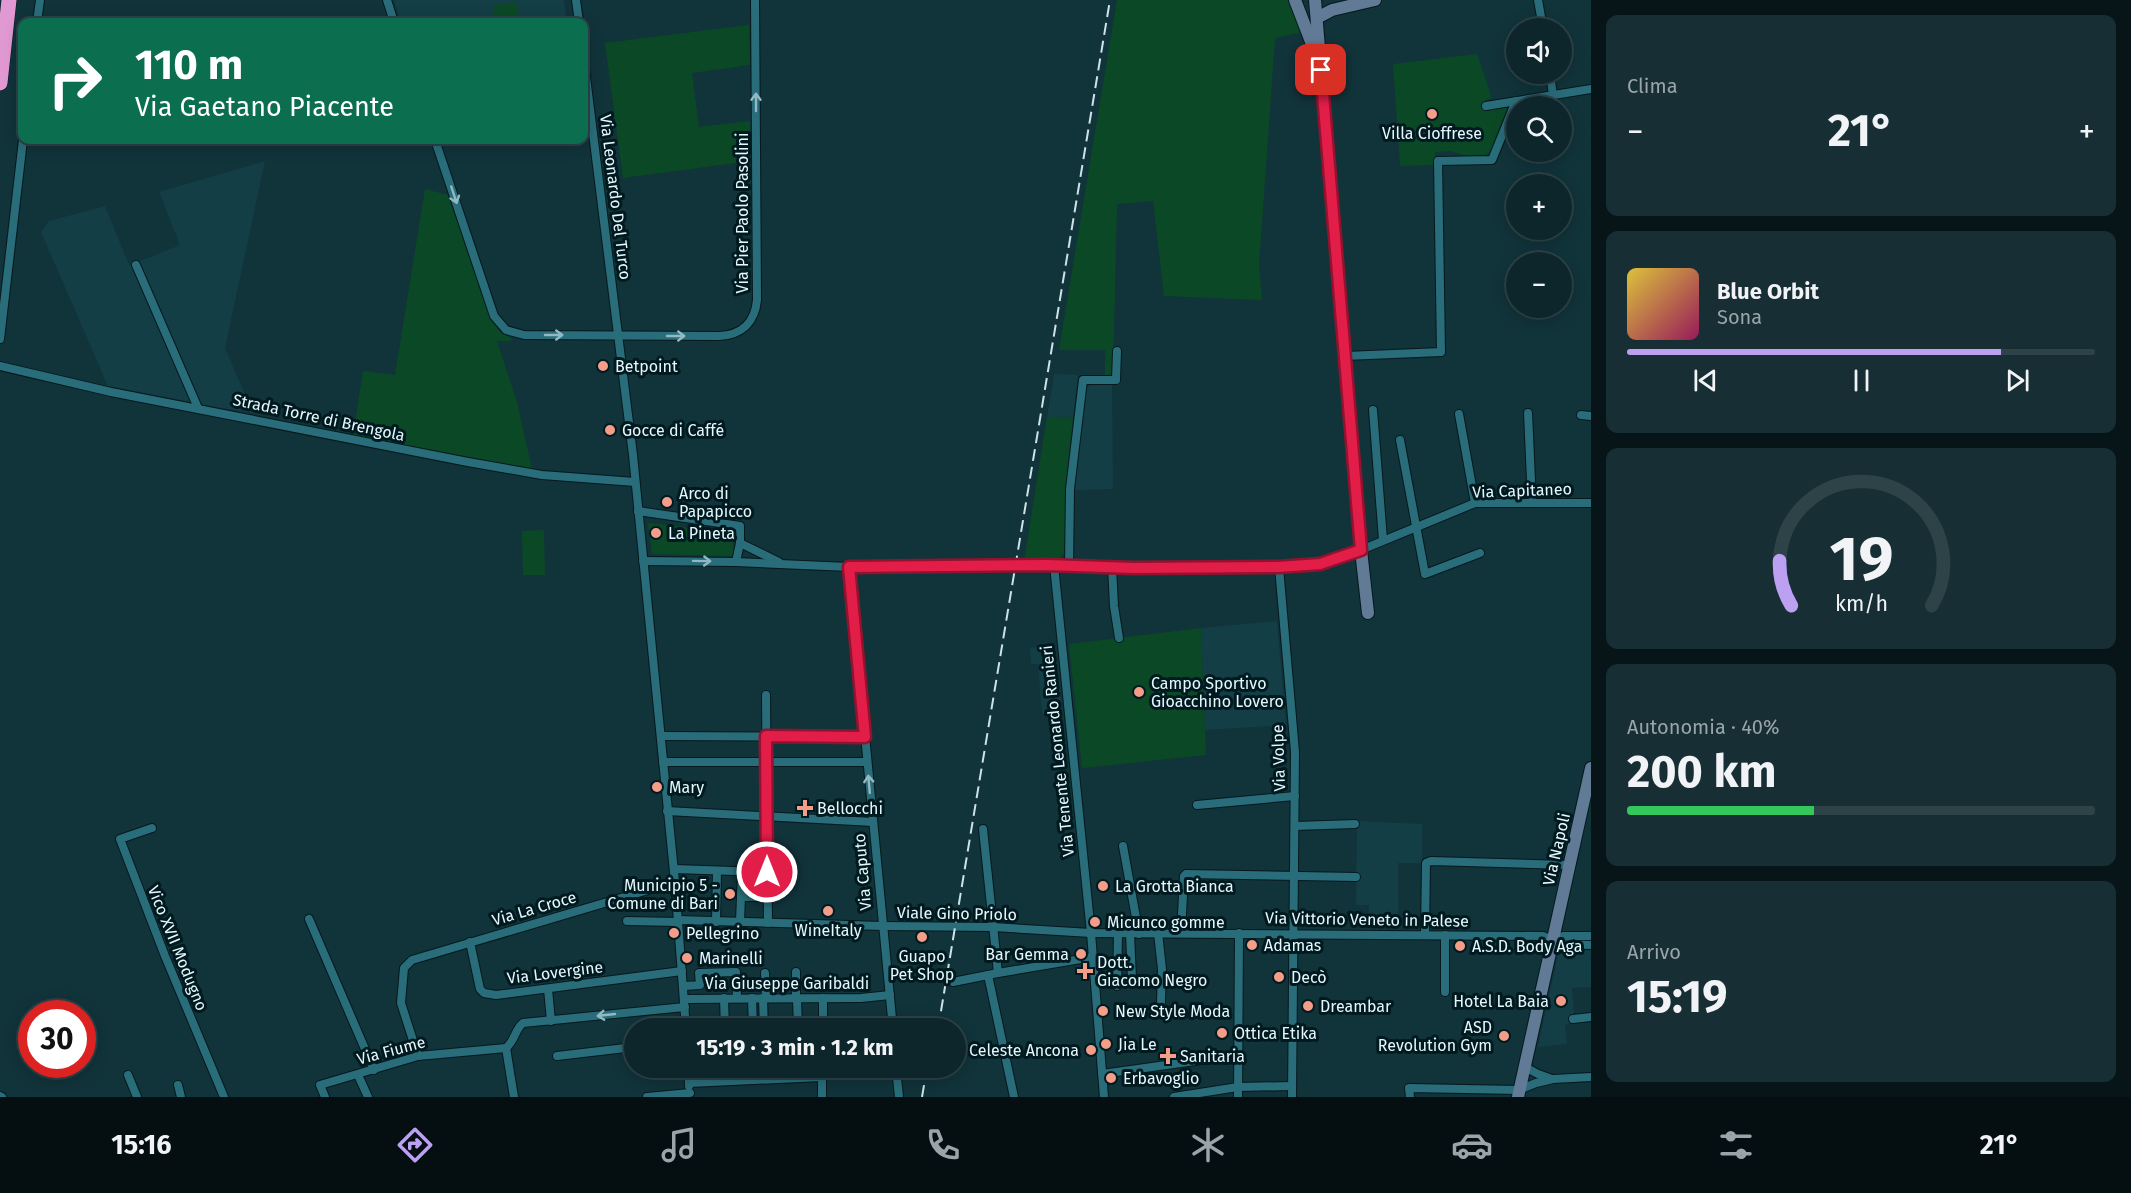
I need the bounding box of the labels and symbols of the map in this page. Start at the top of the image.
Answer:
pin [1295,44,1346,95]
one-way arrow [750,93,761,113]
marker: Villa Cioffrese [1425,107,1439,121]
street label: Via Leonardo Del Turco [596,113,635,281]
place label: Villa Cioffrese [1382,124,1482,143]
street label: Via Pier Paolo Pasolini [733,133,752,293]
one-way arrow [449,185,460,204]
one-way arrow [544,329,564,341]
one-way arrow [666,330,686,342]
place label: Betpoint [615,357,678,376]
marker: Betpoint [596,359,610,373]
street label: Strada Torre di Brengola [231,390,407,445]
place label: Gocce di Caffé [622,421,724,440]
marker: Gocce di Caffé [603,423,617,437]
street label: Via Capitaneo [1472,479,1572,502]
place label: Arco di Papapicco [679,484,752,521]
marker: Arco di Papapicco [660,495,674,509]
place label: La Pineta [668,524,735,543]
marker: La Pineta [649,526,663,540]
one-way arrow [691,556,711,567]
street label: Via Tenente Leonardo Ranieri [1037,644,1078,858]
place label: Campo Sportivo Gioacchino Lovero [1151,674,1284,711]
marker: Campo Sportivo Gioacchino Lovero [1132,685,1146,699]
street label: Via Volpe [1268,724,1289,792]
one-way arrow [863,775,874,795]
place label: Mary [669,778,704,797]
marker: Mary [650,780,664,794]
place label: Bellocchi [817,799,883,818]
marker: Bellocchi [798,801,812,815]
street label: Via Napoli [1539,811,1574,887]
street label: Via Caputo [850,832,875,911]
position arrow [735,840,799,904]
place label: Municipio 5 - Comune di Bari [607,876,718,913]
place label: La Grotta Bianca [1115,877,1234,896]
marker: La Grotta Bianca [1096,879,1110,893]
street label: Vico XVII Modugno [144,883,211,1014]
street label: Via La Croce [490,887,579,930]
marker: Municipio 5 - Comune di Bari [723,887,737,901]
street label: Viale Gino Priolo [897,903,1017,924]
marker: WineItaly [821,904,835,918]
street label: Via Vittorio Veneto in Palese [1265,908,1469,931]
place label: Micunco gomme [1107,913,1225,932]
marker: Micunco gomme [1088,915,1102,929]
place label: WineItaly [794,921,862,940]
place label: Pellegrino [686,924,759,943]
marker: Pellegrino [667,926,681,940]
marker: Guapo Pet Shop [915,930,929,944]
place label: Adamas [1264,936,1321,955]
place label: A.S.D. Body Aga [1472,937,1582,956]
marker: Adamas [1245,938,1259,952]
marker: A.S.D. Body Aga [1453,939,1467,953]
place label: Bar Gemma [985,945,1069,964]
place label: Guapo Pet Shop [890,947,954,984]
marker: Bar Gemma [1074,947,1088,961]
place label: Marinelli [699,949,763,968]
marker: Marinelli [680,951,694,965]
place label: Dott. Giacomo Negro [1097,953,1207,990]
street label: Via Lovergine [506,957,604,988]
marker: Dott. Giacomo Negro [1078,964,1092,978]
place label: Decò [1291,968,1327,987]
marker: Decò [1272,970,1286,984]
street label: Via Giuseppe Garibaldi [705,974,869,993]
place label: Hotel La Baia [1453,992,1549,1011]
marker: Hotel La Baia [1554,994,1568,1008]
place label: Dreambar [1320,997,1392,1016]
marker: Dreambar [1301,999,1315,1013]
speed limit sign: 30 [18,1000,96,1078]
place label: New Style Moda [1115,1002,1230,1021]
marker: New Style Moda [1096,1004,1110,1018]
one-way arrow [597,1010,617,1021]
place label: ASD Revolution Gym [1378,1018,1492,1055]
place label: Ottica Etika [1234,1024,1317,1043]
marker: Ottica Etika [1215,1026,1229,1040]
marker: ASD Revolution Gym [1497,1029,1511,1043]
street label: Via Fiume [355,1032,427,1069]
place label: Jia Le [1118,1035,1157,1054]
marker: Jia Le [1099,1037,1113,1051]
place label: Celeste Ancona [969,1041,1079,1060]
marker: Celeste Ancona [1084,1043,1098,1057]
place label: Sanitaria [1180,1047,1245,1066]
marker: Sanitaria [1161,1049,1175,1063]
place label: Erbavoglio [1123,1069,1199,1088]
marker: Erbavoglio [1104,1071,1118,1085]

